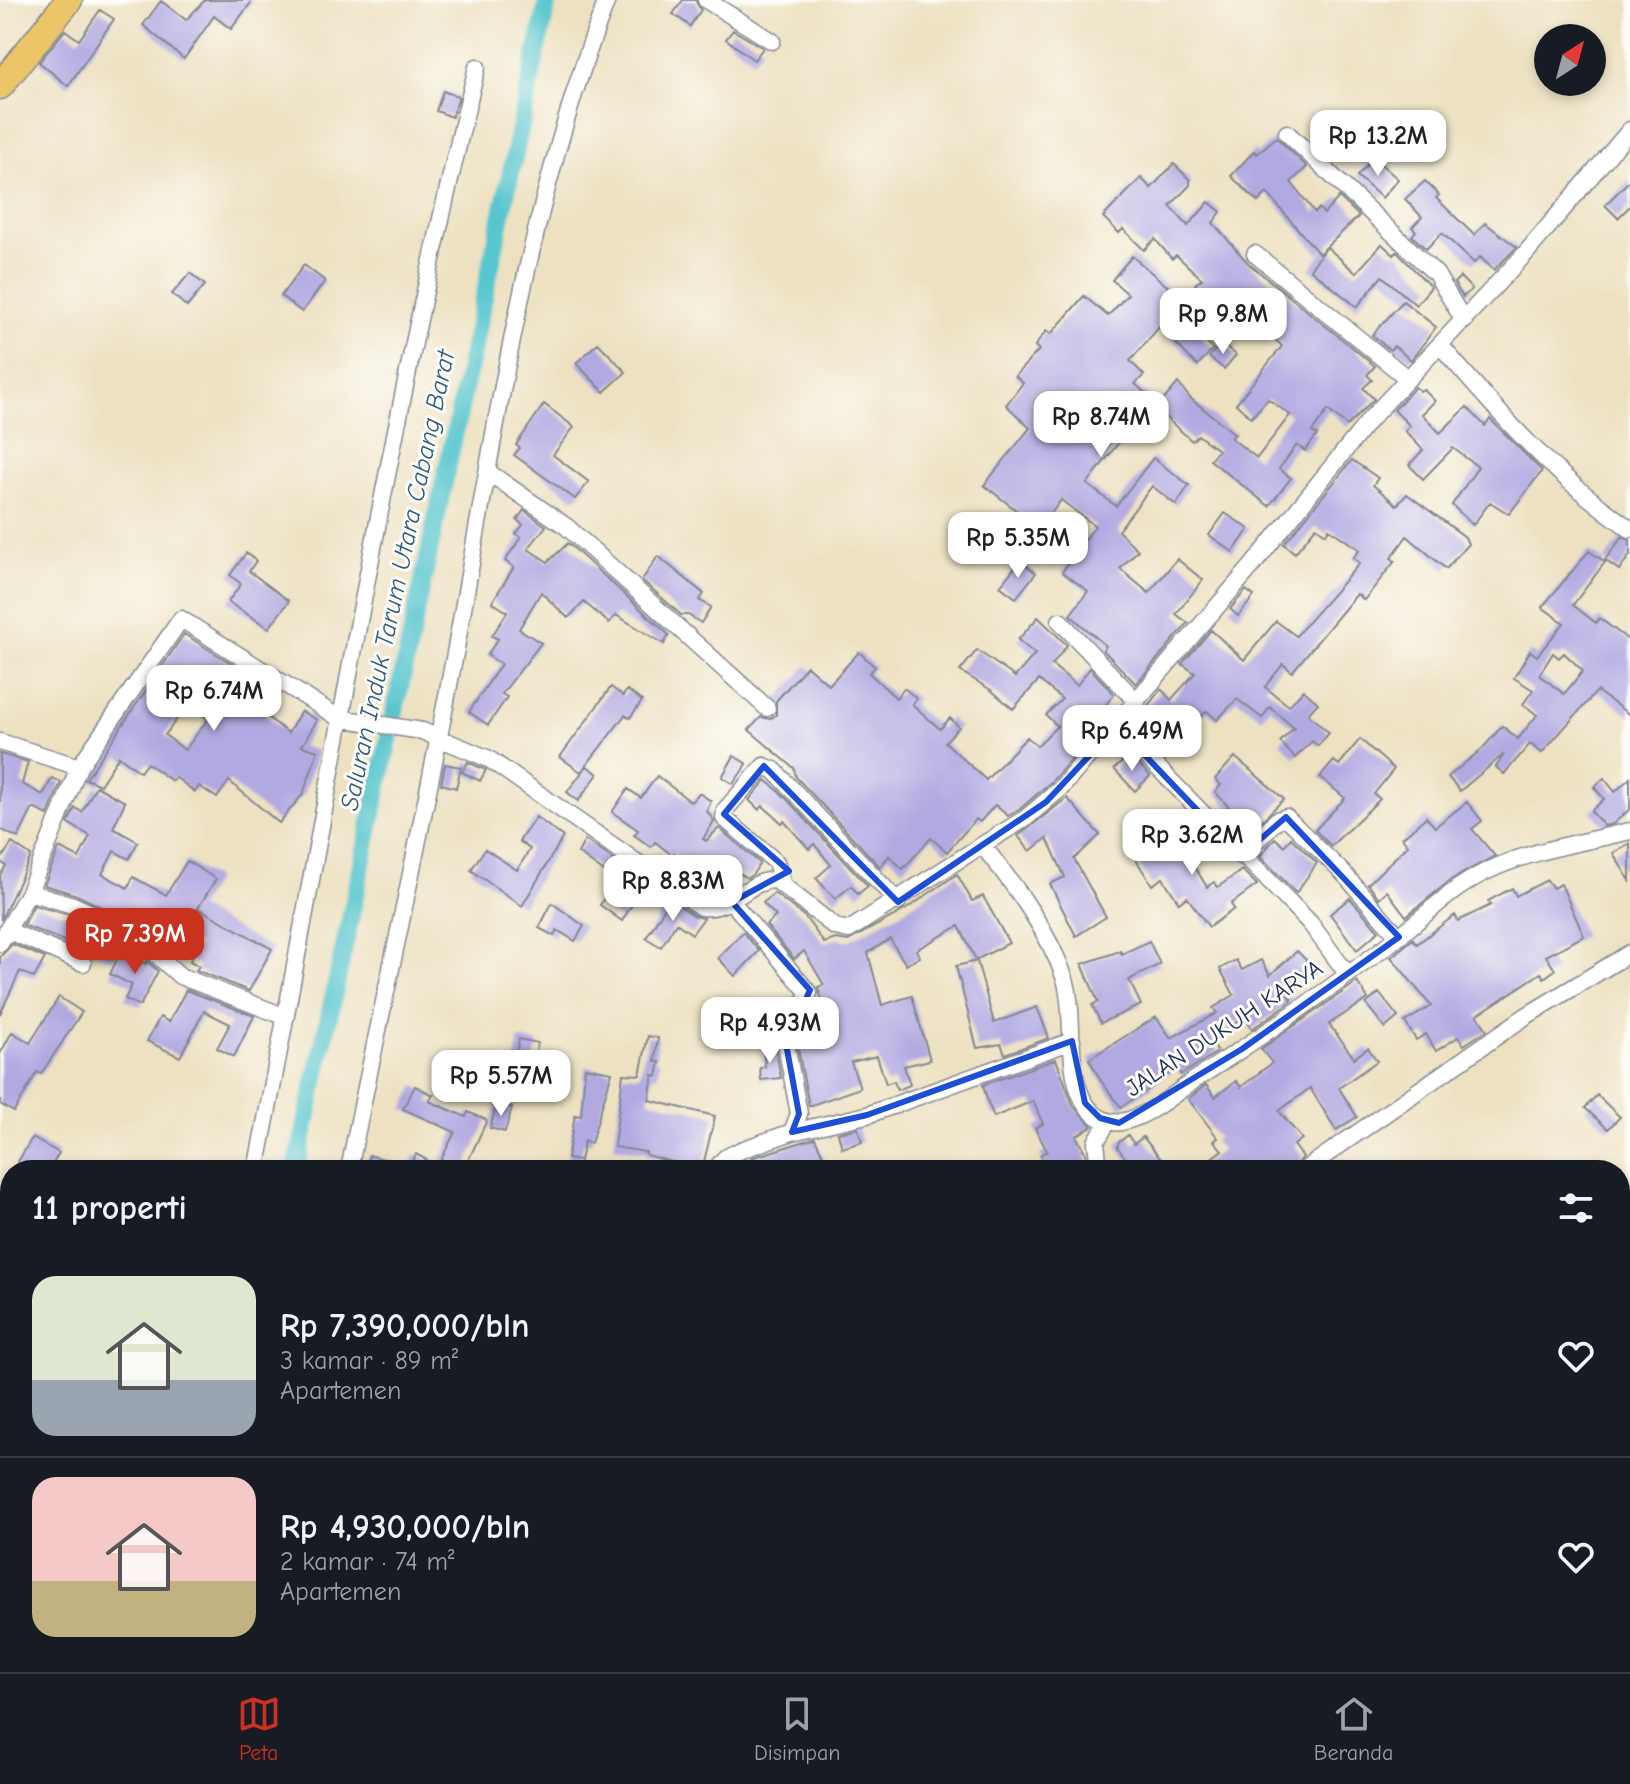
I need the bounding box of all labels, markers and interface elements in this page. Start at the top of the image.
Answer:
north arrow [1534,24,1606,96]
map controls [1534,24,1606,96]
pin: Rp 13.2M [1295,110,1461,178]
text: Rp 13.2M [1328,121,1428,151]
pin: Rp 9.8M [1149,288,1297,356]
text: Rp 9.8M [1178,299,1268,329]
water label: Saluran Induk Tarum Utara Cabang Barat [334,346,462,813]
pin: Rp 8.74M [1018,391,1184,459]
text: Rp 8.74M [1052,402,1150,432]
pin: Rp 5.35M [935,512,1101,580]
text: Rp 5.35M [966,523,1070,553]
pin: Rp 6.74M [131,665,297,733]
text: Rp 6.74M [164,676,264,706]
pin: Rp 6.49M [1049,705,1215,773]
text: Rp 6.49M [1080,716,1184,746]
pin: Rp 3.62M [1109,809,1275,877]
text: Rp 3.62M [1141,820,1244,850]
pin: Rp 8.83M [590,855,756,923]
text: Rp 8.83M [621,866,725,896]
pin: Rp 7.39M [52,908,218,976]
text: Rp 7.39M [84,919,186,949]
street label: JALAN DUKUH KARYA [1120,954,1328,1102]
pin: Rp 4.93M [687,997,853,1065]
text: Rp 4.93M [719,1008,821,1038]
pin: Rp 5.57M [418,1050,584,1118]
text: Rp 5.57M [450,1061,552,1091]
icon: filters [1554,1186,1598,1230]
text: 11 properti [32,1188,187,1228]
text: Rp 7,390,000/bln [280,1306,530,1346]
icon: home [96,1308,192,1404]
icon: heart [1554,1334,1598,1378]
text: 3 kamar · 89 m² [280,1346,458,1376]
text: Apartemen [280,1376,401,1406]
text: Rp 4,930,000/bln [280,1507,530,1547]
icon: home [96,1509,192,1605]
icon: heart [1554,1535,1598,1579]
text: 2 kamar · 74 m² [280,1547,454,1577]
text: Apartemen [280,1577,401,1607]
tab: Peta [237,1692,281,1766]
tab: Disimpan [754,1692,840,1766]
tab: Beranda [1314,1692,1393,1766]

